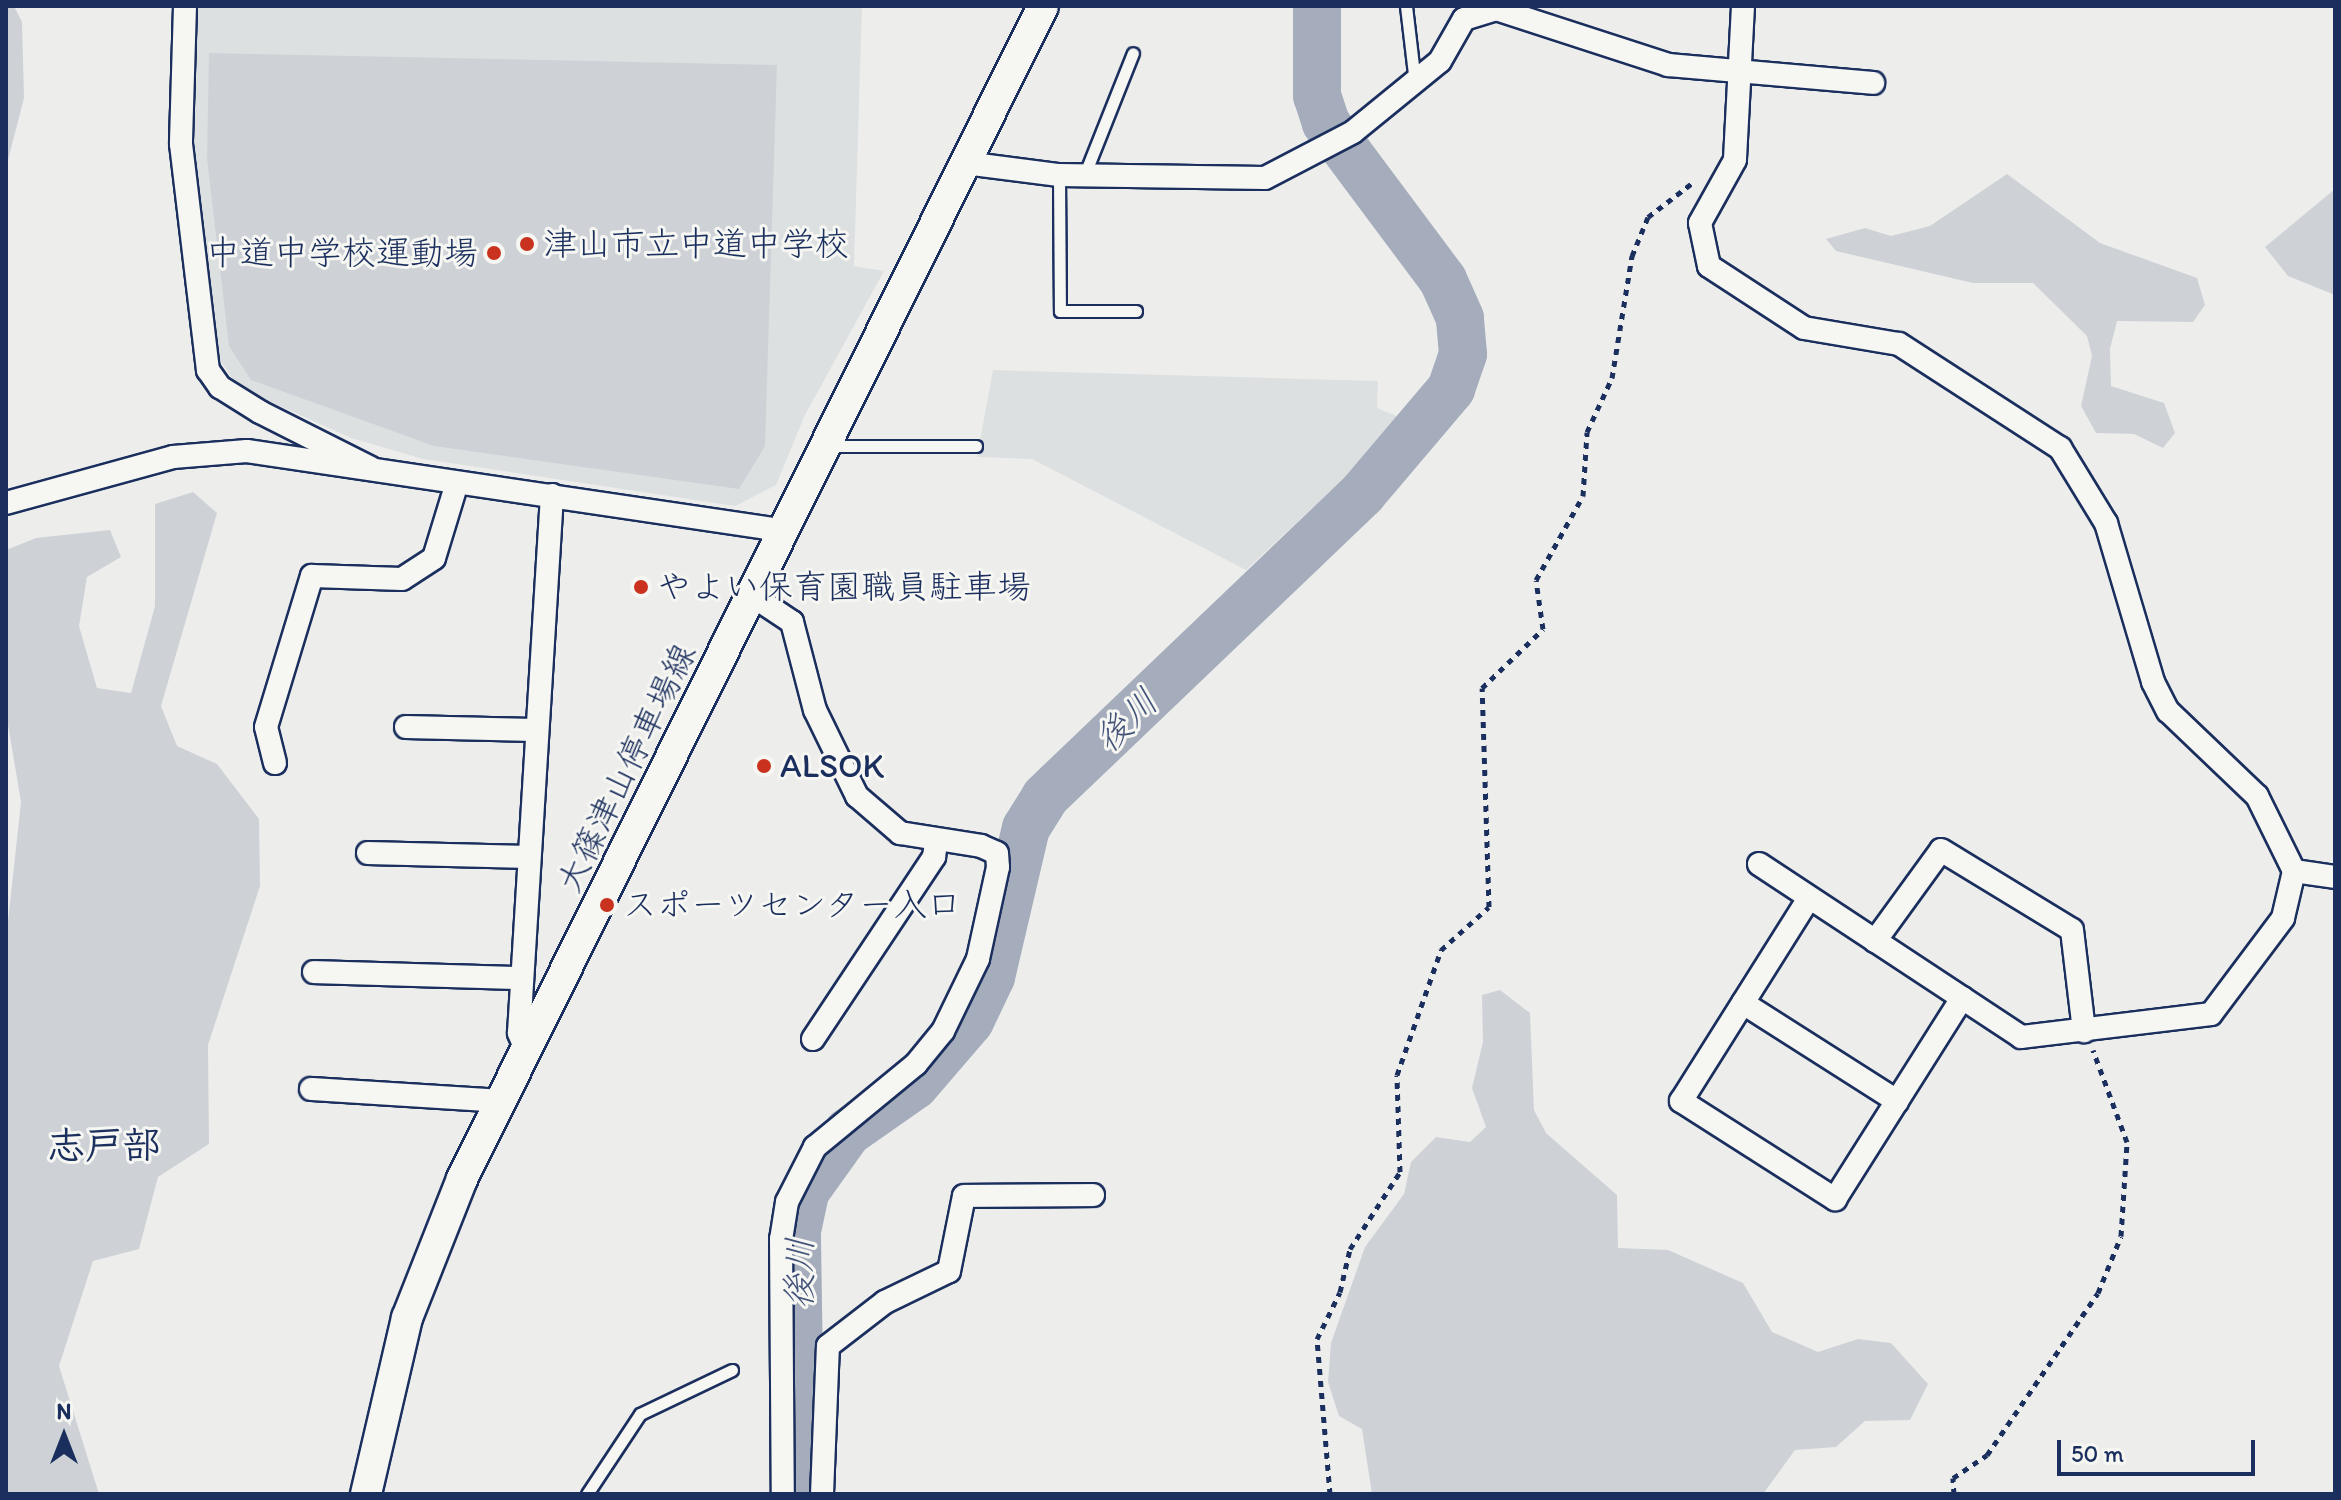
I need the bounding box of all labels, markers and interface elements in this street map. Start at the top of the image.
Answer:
place label: 津山市立中道中学校 [543,224,849,264]
place label: 中道中学校運動場 [206,233,478,273]
marker: 津山市立中道中学校 [518,235,536,253]
marker: 中道中学校運動場 [485,244,503,262]
place label: やよい保育園職員駐車場 [657,567,1031,607]
marker: やよい保育園職員駐車場 [632,578,650,596]
street label: 大篠津山停車場線 [548,637,704,899]
water label: 後川 [1085,679,1167,761]
place label: ALSOK [780,746,884,786]
marker: ALSOK [755,757,773,775]
place label: スポーツセンター入口 [623,885,963,925]
marker: スポーツセンター入口 [598,896,616,914]
district label: 志戸部 [47,1123,161,1169]
water label: 後川 [777,1237,821,1309]
north arrow [24,1396,104,1476]
text: N [57,1398,71,1425]
scale bar [2061,1424,2259,1474]
text: 50 m [2071,1439,2124,1468]

